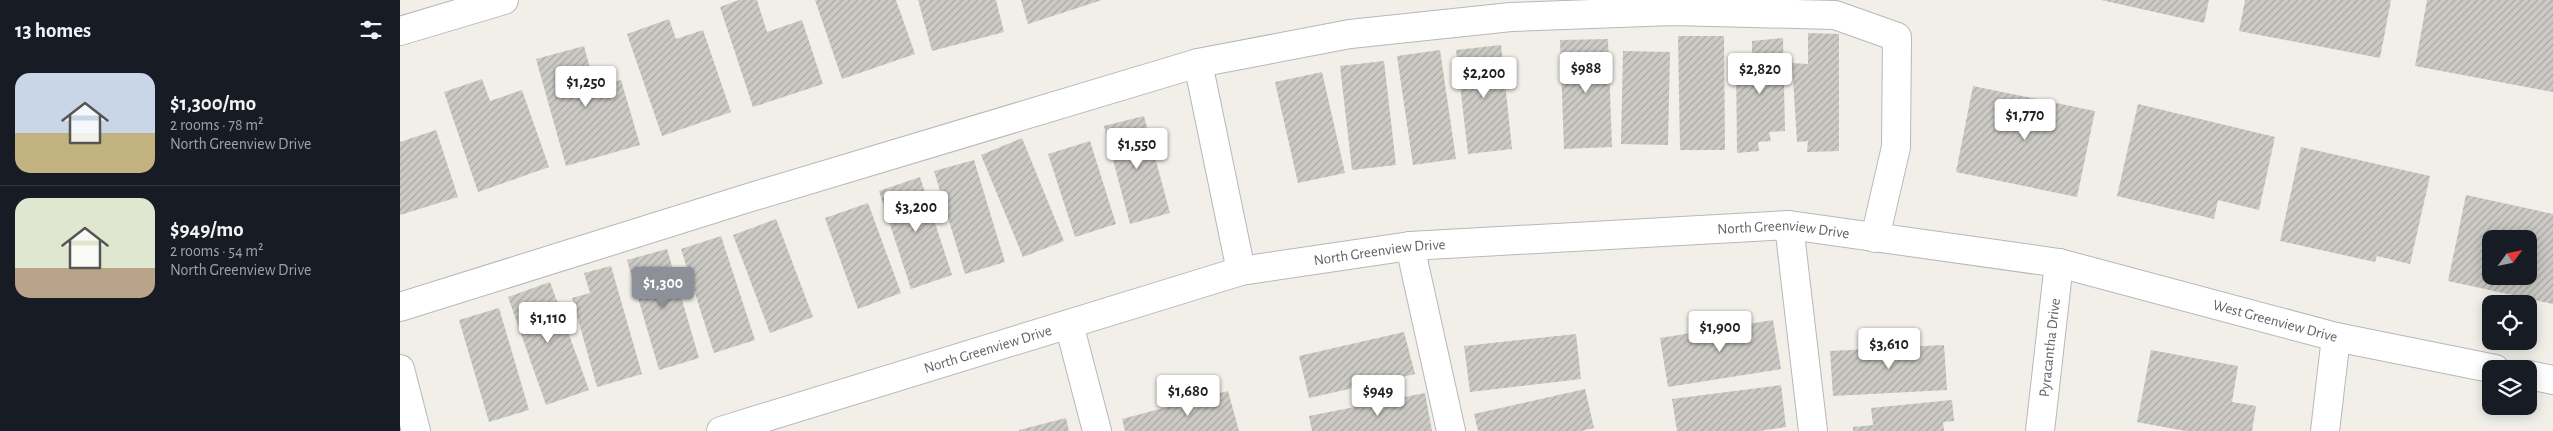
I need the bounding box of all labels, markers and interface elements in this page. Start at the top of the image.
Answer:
icon: filters [357,16,385,44]
text: 13 homes [15,20,91,41]
pin: $988 [1556,52,1616,94]
pin: $2,820 [1719,52,1801,95]
pin: $2,200 [1443,56,1525,99]
text: $988 [1571,60,1601,76]
text: $2,820 [1739,61,1781,77]
text: $2,200 [1463,65,1505,81]
pin: $1,250 [545,66,627,108]
text: $1,250 [566,74,606,90]
icon: home [55,93,115,153]
text: $1,300/mo [170,93,256,114]
pin: $1,770 [1984,98,2066,141]
text: $1,770 [2006,107,2044,123]
text: 2 rooms · 78 m² [170,117,264,133]
pin: $1,550 [1096,128,1178,170]
text: North Greenview Drive [170,136,311,152]
text: $1,550 [1118,136,1156,152]
pin: $3,200 [875,190,957,233]
text: $3,200 [895,199,937,215]
icon: home [55,218,115,278]
street label: North Greenview Drive [1717,218,1850,241]
text: $949/mo [170,219,244,240]
north arrow [2482,230,2538,285]
map controls [2482,230,2537,415]
street label: North Greenview Drive [1313,237,1446,268]
text: 2 rooms · 54 m² [170,243,264,259]
text: North Greenview Drive [170,262,311,278]
pin: $1,300 [622,266,704,309]
text: $1,300 [643,275,683,291]
button: locate [2482,295,2537,350]
street label: Pyracantha Drive [2036,297,2062,398]
street label: West Greenview Drive [2211,297,2339,345]
pin: $1,110 [507,302,589,344]
text: $1,110 [530,310,566,326]
pin: $1,900 [1679,310,1761,353]
text: $1,900 [1699,319,1741,335]
street label: North Greenview Drive [922,322,1053,376]
pin: $3,610 [1848,328,1930,370]
text: $3,610 [1869,336,1909,352]
button: layers [2482,360,2537,415]
pin: $1,680 [1147,374,1229,417]
pin: $949 [1348,374,1408,417]
text: $1,680 [1168,383,1208,399]
text: $949 [1363,383,1393,399]

